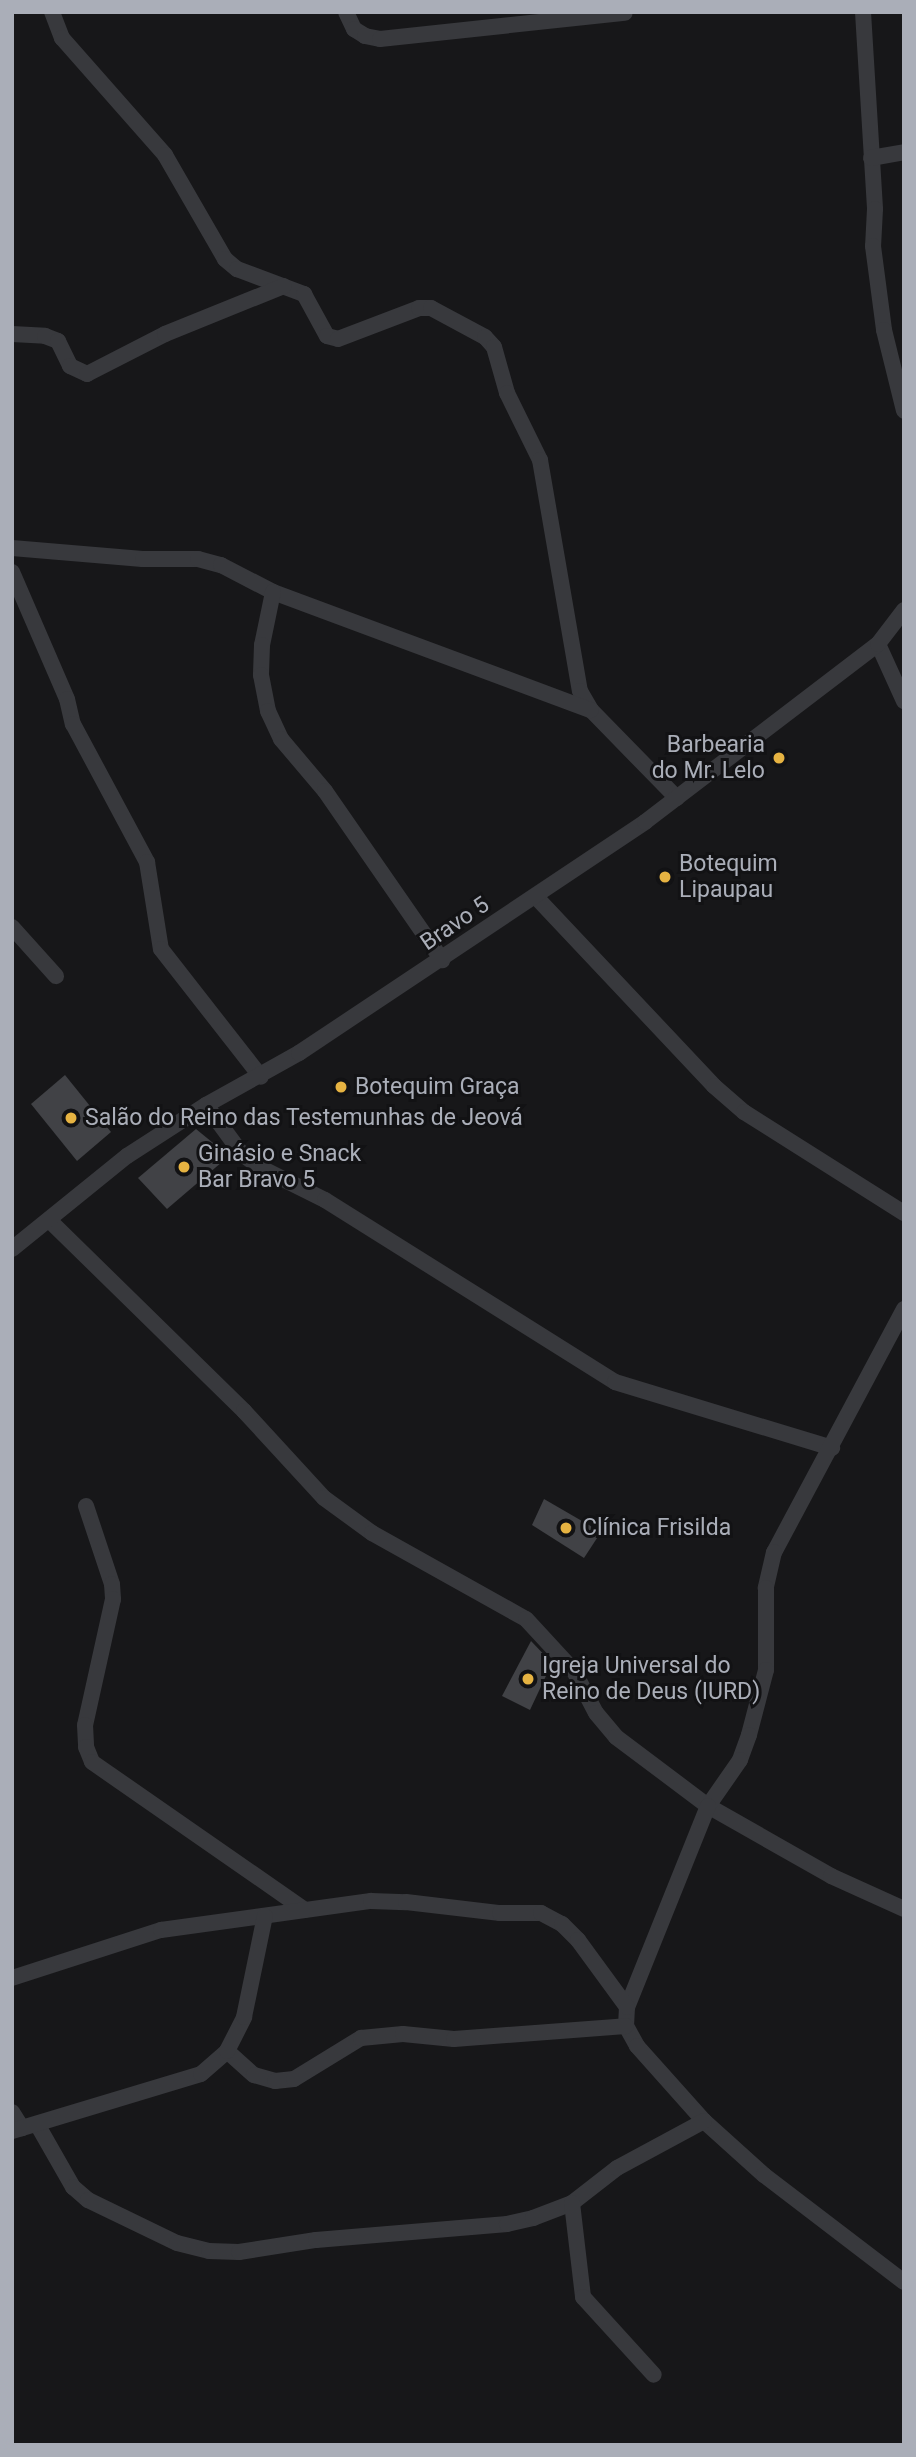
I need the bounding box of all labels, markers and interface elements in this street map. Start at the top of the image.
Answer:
place label: Barbearia do Mr. Lelo [652,731,765,785]
marker: Barbearia do Mr. Lelo [771,750,787,766]
place label: Botequim Lipaupau [679,850,778,904]
marker: Botequim Lipaupau [657,869,673,885]
street label: Bravo 5 [415,891,495,957]
place label: Botequim Graça [355,1073,519,1101]
marker: Botequim Graça [333,1079,349,1095]
place label: Salão do Reino das Testemunhas de Jeová [85,1104,523,1132]
marker: Salão do Reino das Testemunhas de Jeová [63,1110,79,1126]
place label: Ginásio e Snack Bar Bravo 5 [198,1140,361,1194]
marker: Ginásio e Snack Bar Bravo 5 [176,1159,192,1175]
place label: Clínica Frisilda [582,1514,731,1542]
marker: Clínica Frisilda [556,1518,576,1538]
place label: Igreja Universal do Reino de Deus (IURD) [542,1652,760,1706]
marker: Igreja Universal do Reino de Deus (IURD) [520,1671,536,1687]

